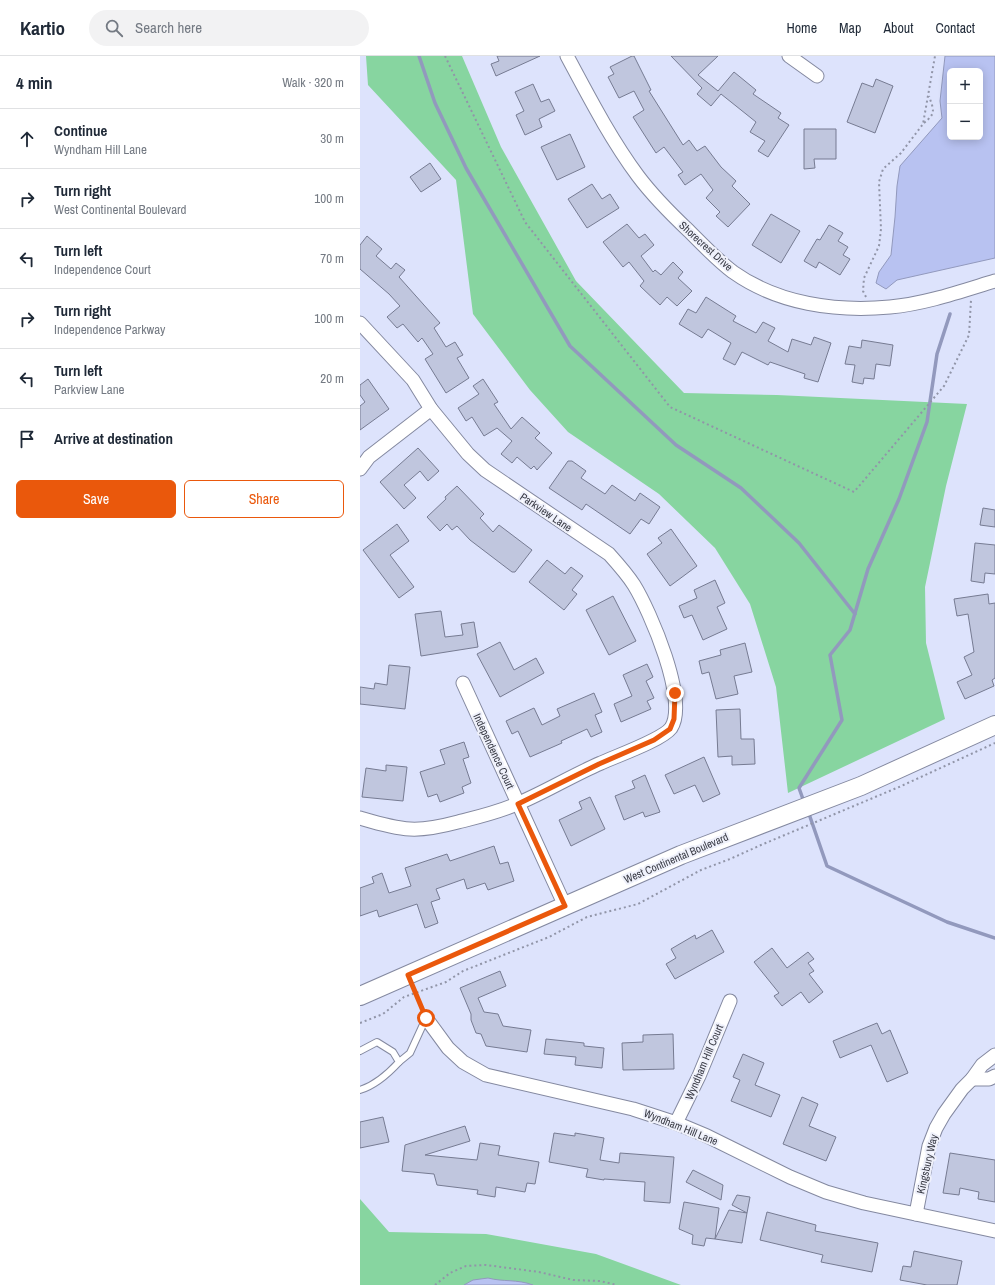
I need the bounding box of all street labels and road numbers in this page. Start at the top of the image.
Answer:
street label: Shorecrest Drive [676,218,736,274]
street label: Parkview Lane [517,490,575,534]
street label: Independence Court [470,711,518,791]
street label: West Continental Boulevard [622,830,730,886]
street label: Wyndham Hill Court [682,1022,726,1102]
street label: Wyndham Hill Lane [642,1106,720,1148]
street label: Kingsbury Way [913,1132,941,1195]

